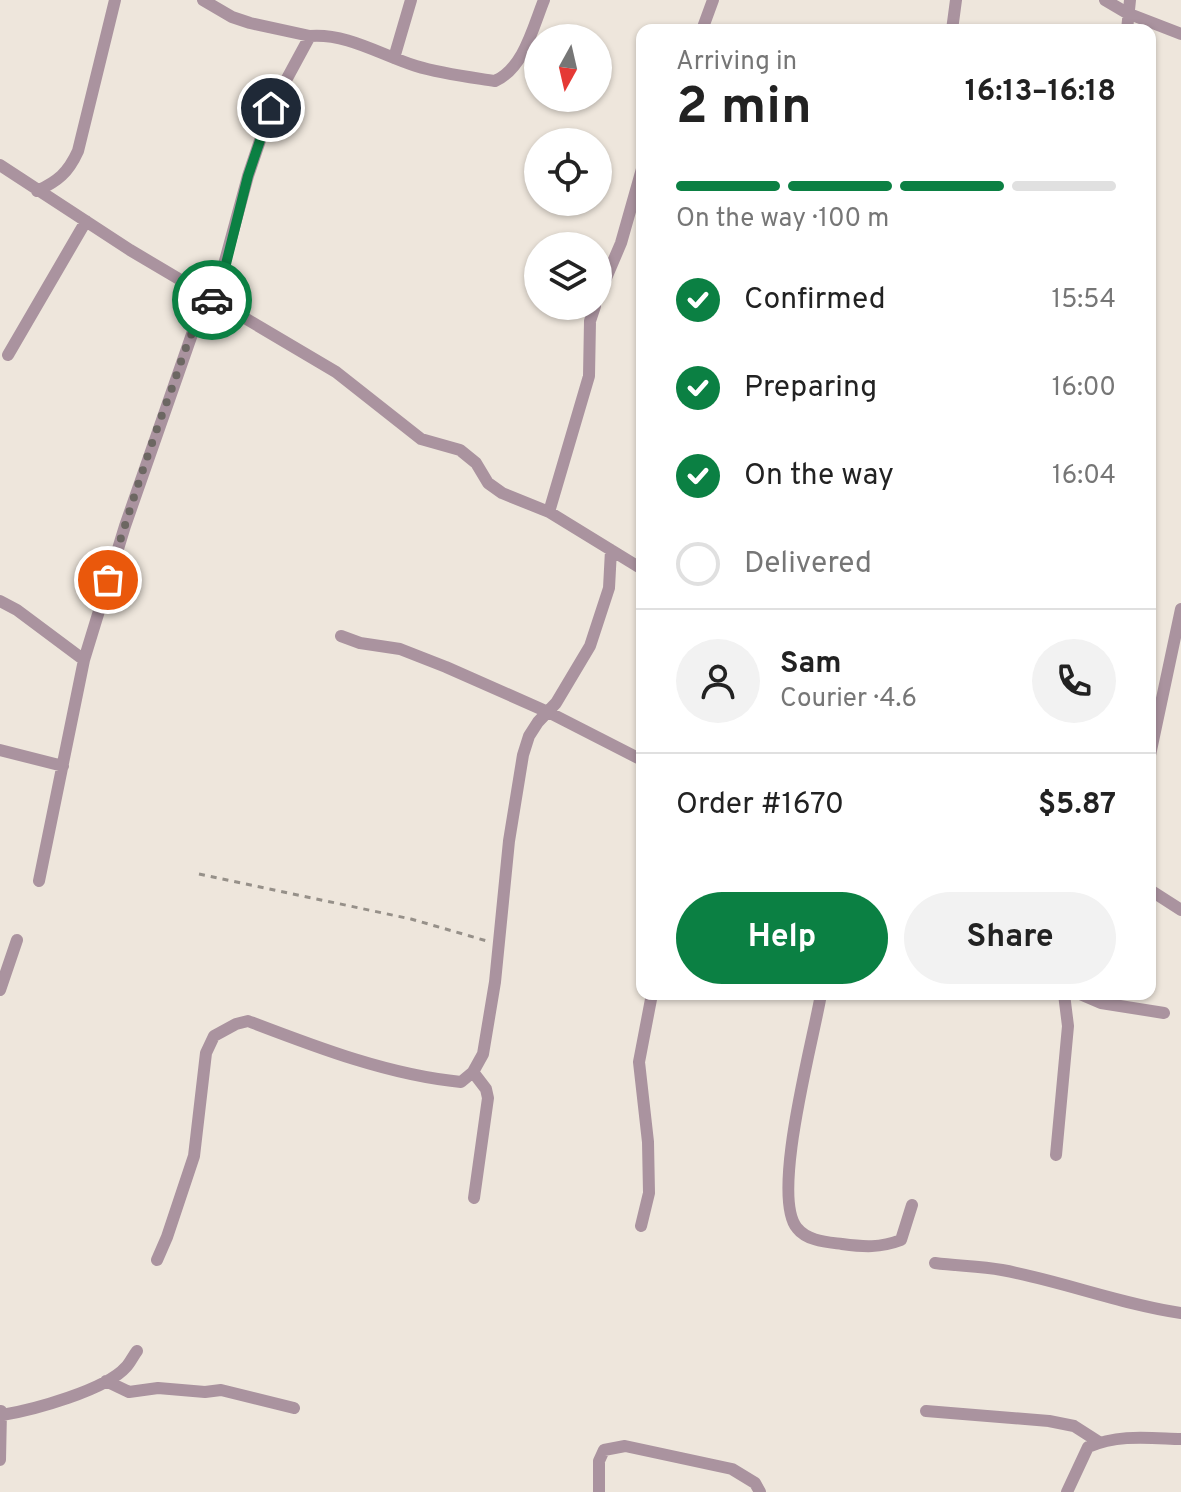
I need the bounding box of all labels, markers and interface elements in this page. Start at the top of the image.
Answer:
north arrow [524,24,612,112]
map controls [524,24,612,320]
text: Arriving in [676,46,797,79]
pin [237,74,305,142]
text: 16:13–16:18 [965,74,1116,111]
text: 2 min [676,76,812,142]
icon: home [249,86,293,130]
button: locate [524,128,612,216]
text: On the way · 100 m [676,203,889,236]
button: layers [524,232,612,320]
courier [172,260,252,340]
icon: car [190,278,234,322]
icon: check [676,278,720,322]
text: Confirmed [744,282,886,319]
text: 15:54 [1051,284,1116,317]
icon: check [676,366,720,410]
text: Preparing [744,370,877,407]
text: 16:00 [1052,372,1116,405]
icon: check [676,454,720,498]
text: On the way [744,458,894,495]
text: 16:04 [1052,460,1116,493]
pin [74,546,142,614]
text: Delivered [744,546,872,583]
icon: bag [86,558,130,602]
button: person [676,639,760,723]
button: phone [1032,639,1116,723]
text: Sam [780,646,842,683]
text: Courier · 4.6 [780,683,917,716]
text: Order #1670 [676,787,844,824]
text: $5.87 [1038,787,1116,824]
button: Help [676,892,888,984]
button: Share [904,892,1116,984]

